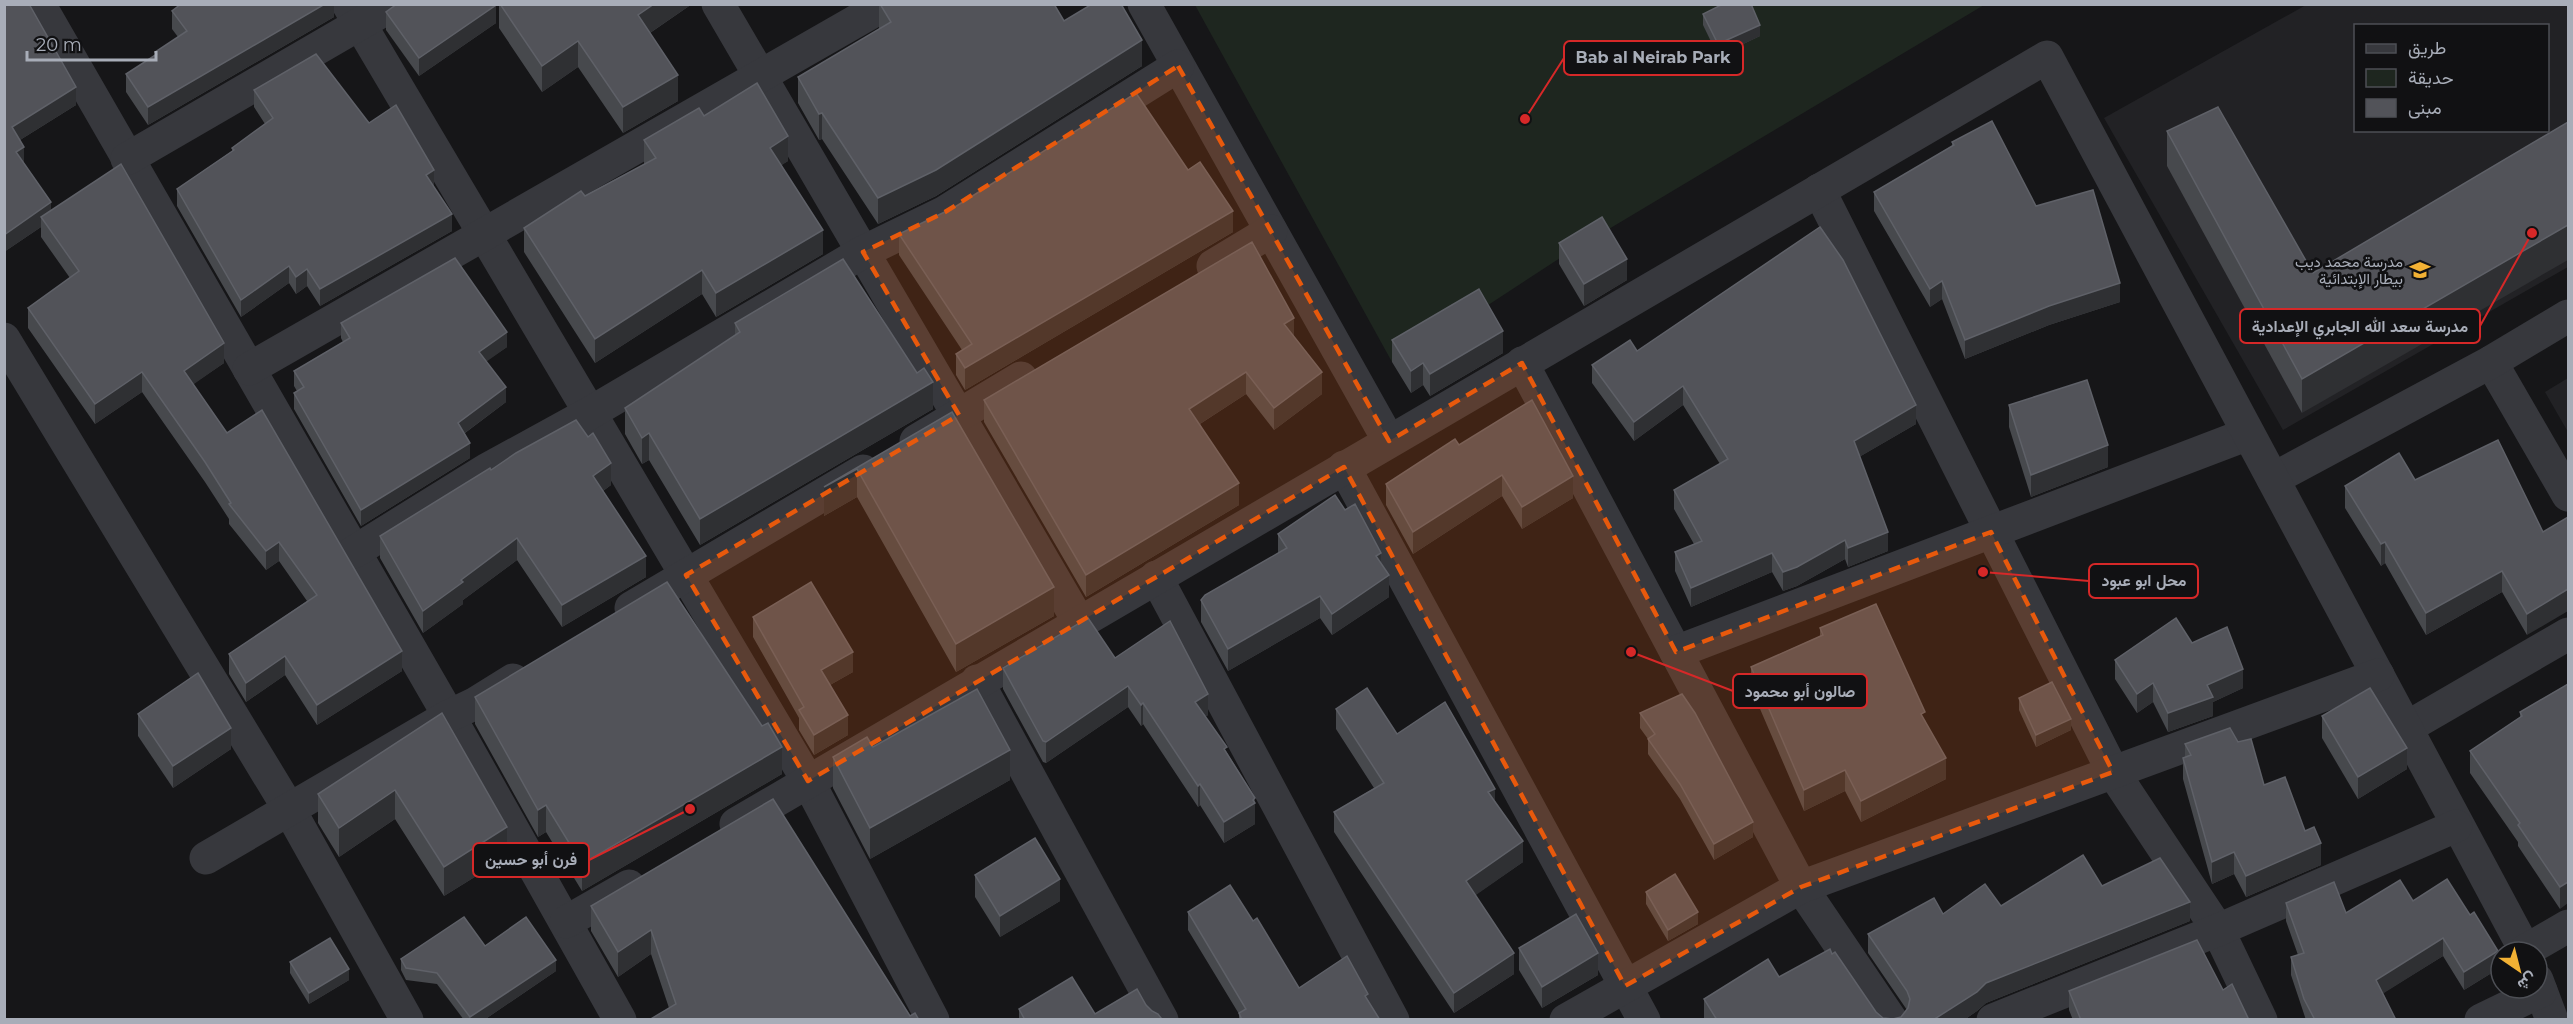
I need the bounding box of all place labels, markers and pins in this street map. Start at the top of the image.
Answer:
callout: Bab al Neirab Park [1564,41,1743,75]
place label: مدرسة محمد ديب بيطار الإبتدائية [2295,252,2403,289]
school or university icon: مدرسة محمد ديب بيطار الإبتدائية [2408,258,2432,282]
callout: مدرسة سعد الله الجابري الإعدادية [2240,309,2480,343]
callout: محل ابو عبود [2089,564,2198,598]
callout: صالون أبو محمود [1733,674,1867,708]
callout: فرن أبو حسين [473,843,589,877]

